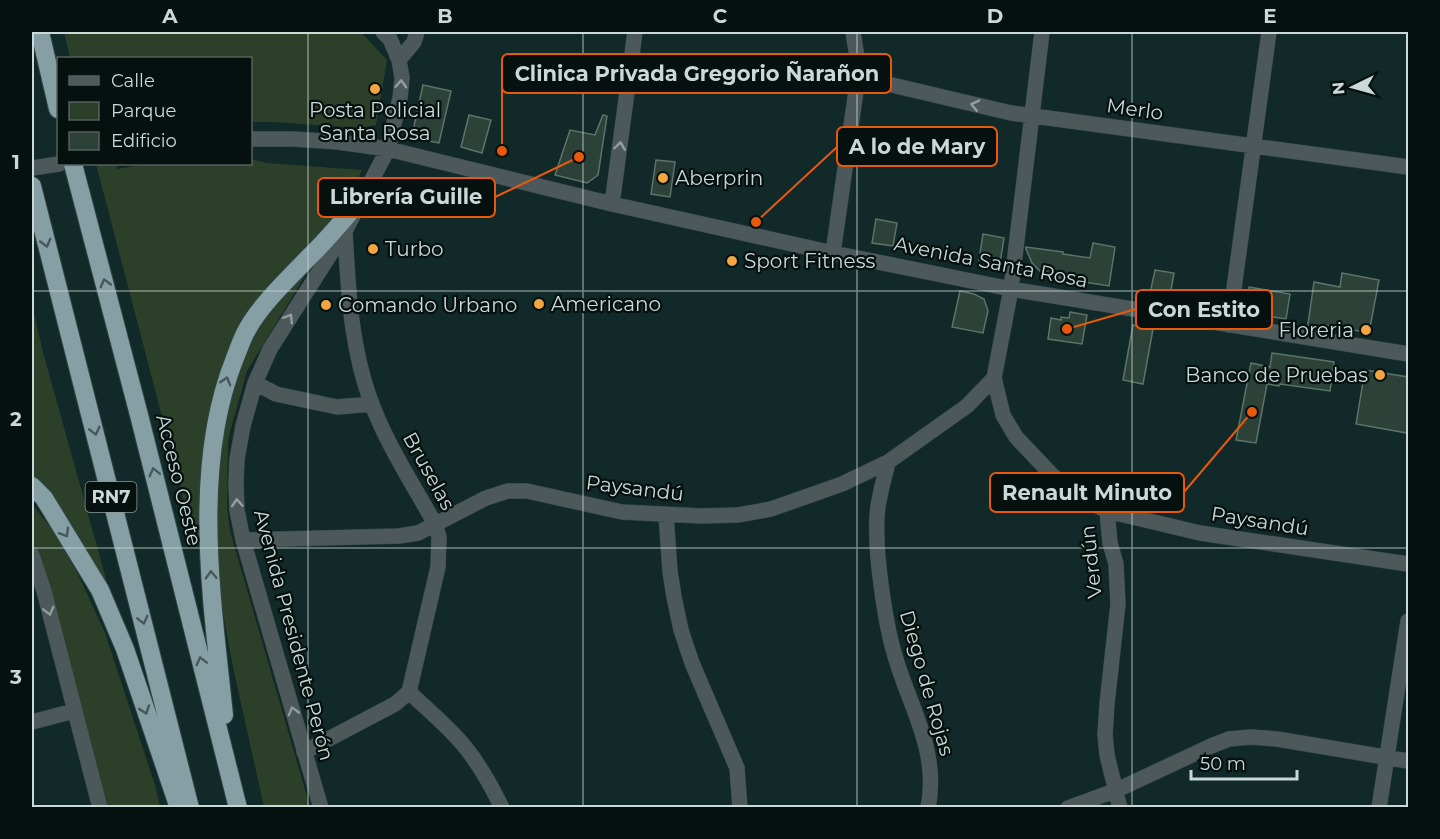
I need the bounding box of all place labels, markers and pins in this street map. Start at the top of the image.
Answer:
callout: Clinica Privada Gregorio Ñarañon [502,54,891,93]
marker: Posta Policial Santa Rosa [368,82,382,96]
place label: Posta Policial Santa Rosa [309,98,441,145]
callout: A lo de Mary [837,127,997,166]
place label: Aberprin [675,166,763,190]
marker: Aberprin [656,171,670,185]
callout: Librería Guille [318,178,495,217]
place label: Turbo [385,237,444,261]
marker: Turbo [366,242,380,256]
place label: Sport Fitness [744,249,875,273]
marker: Sport Fitness [725,254,739,268]
callout: Con Estito [1136,290,1272,329]
place label: Americano [551,292,661,316]
place label: Comando Urbano [338,293,517,317]
marker: Americano [532,297,546,311]
marker: Comando Urbano [319,298,333,312]
place label: Floreria [1279,318,1354,342]
marker: Floreria [1359,323,1373,337]
place label: Banco de Pruebas [1185,363,1368,387]
marker: Banco de Pruebas [1373,368,1387,382]
callout: Renault Minuto [990,473,1184,512]

